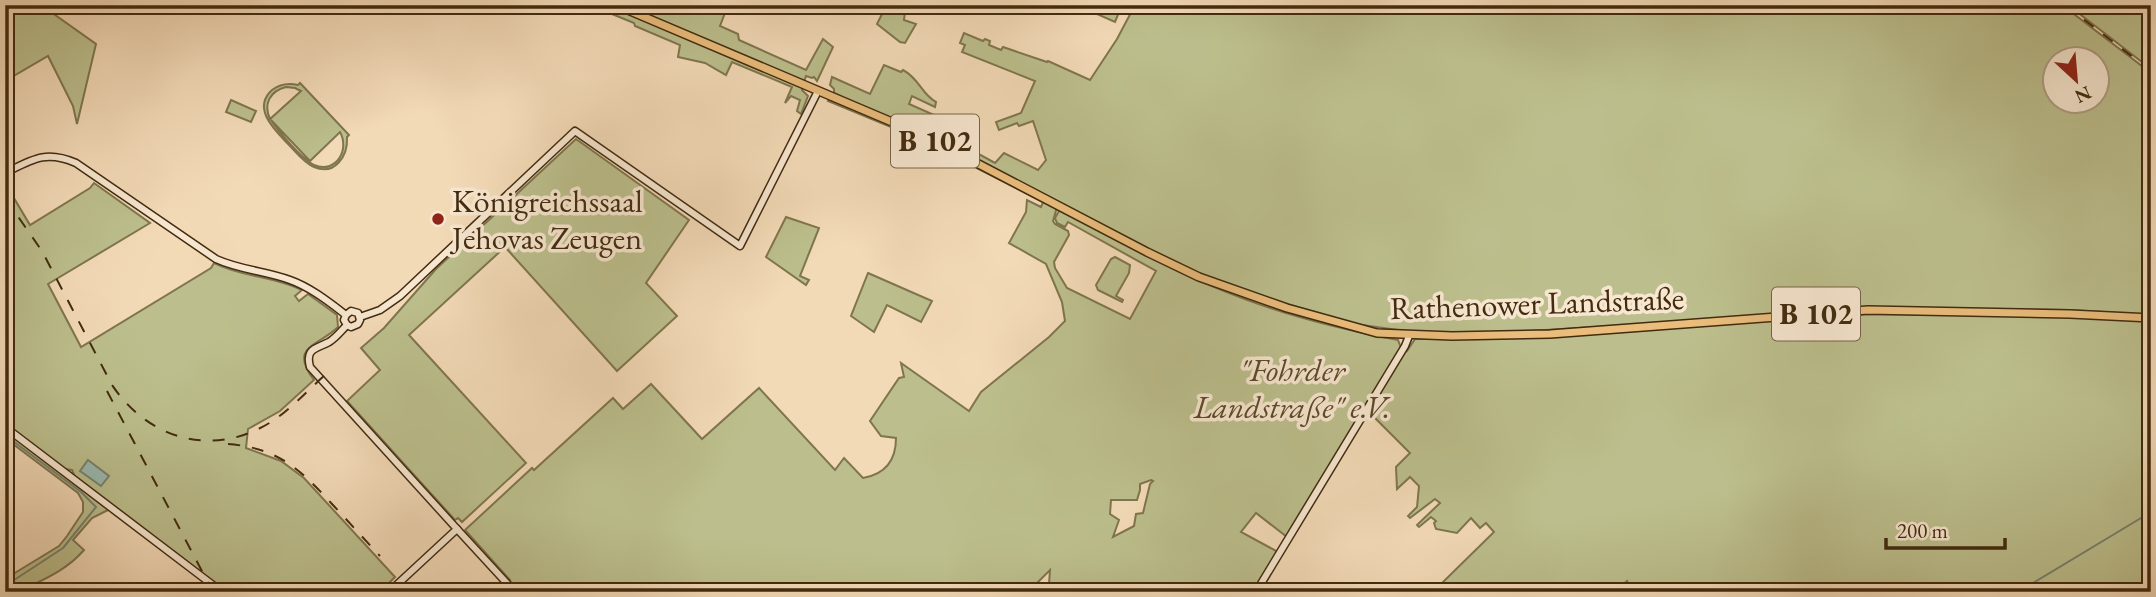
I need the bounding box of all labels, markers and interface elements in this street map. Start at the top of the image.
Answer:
north arrow [2040,46,2110,116]
text: N [2070,80,2096,110]
road number: B 102 [891,114,979,168]
place label: Königreichssaal Jehovas Zeugen [449,180,643,259]
marker: Königreichssaal Jehovas Zeugen [430,211,446,227]
street label: Rathenower Landstraße [1389,277,1685,329]
road number: B 102 [1772,288,1860,340]
park label: "Fohrder Landstraße" e.V. [1193,349,1391,428]
scale bar [1886,506,2006,550]
text: 200 m [1897,517,1948,544]

